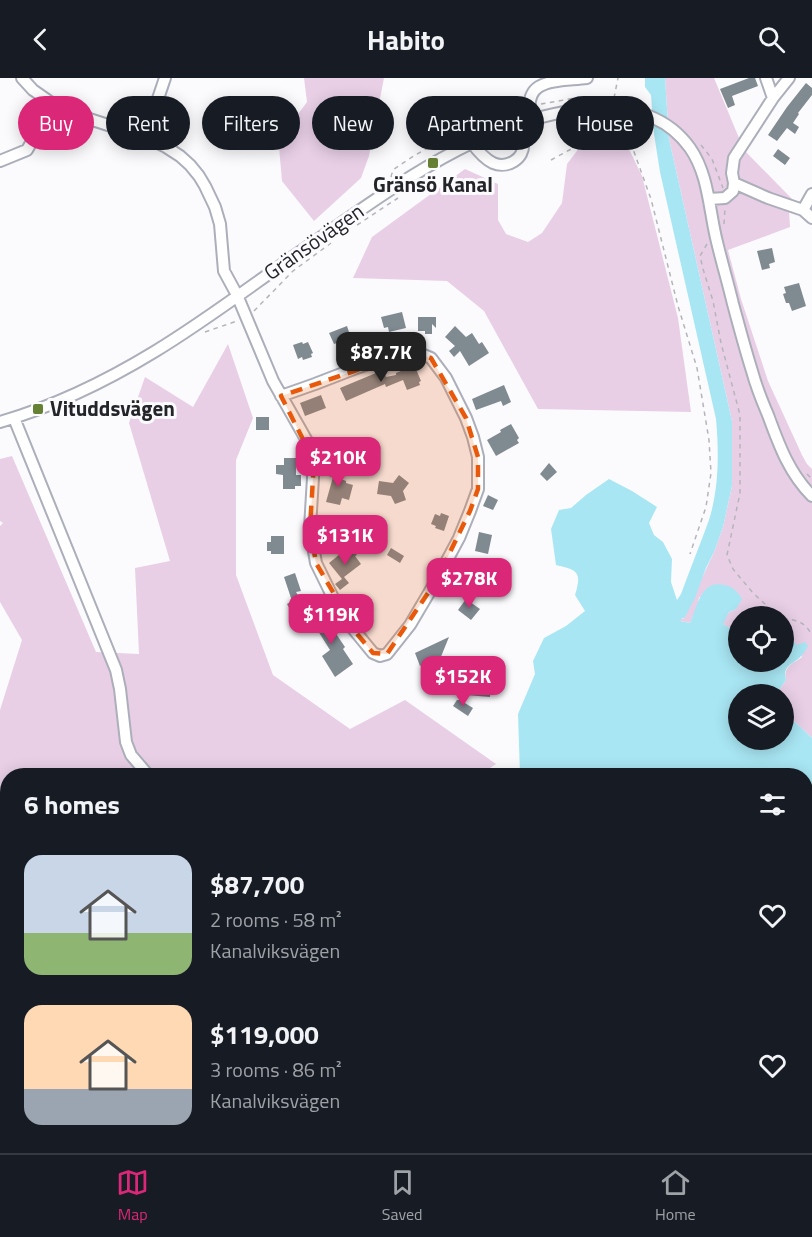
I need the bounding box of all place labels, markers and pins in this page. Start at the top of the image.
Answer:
marker: Gränsö Kanal [426,156,440,170]
place label: Gränsö Kanal [373,168,493,200]
pin: $87.7K [332,332,430,383]
place label: Vituddsvägen [50,392,175,424]
marker: Vituddsvägen [31,402,45,416]
pin: $210K [296,437,380,488]
pin: $131K [303,515,387,566]
pin: $278K [427,558,511,609]
pin: $119K [289,594,373,645]
pin: $152K [421,656,505,707]

